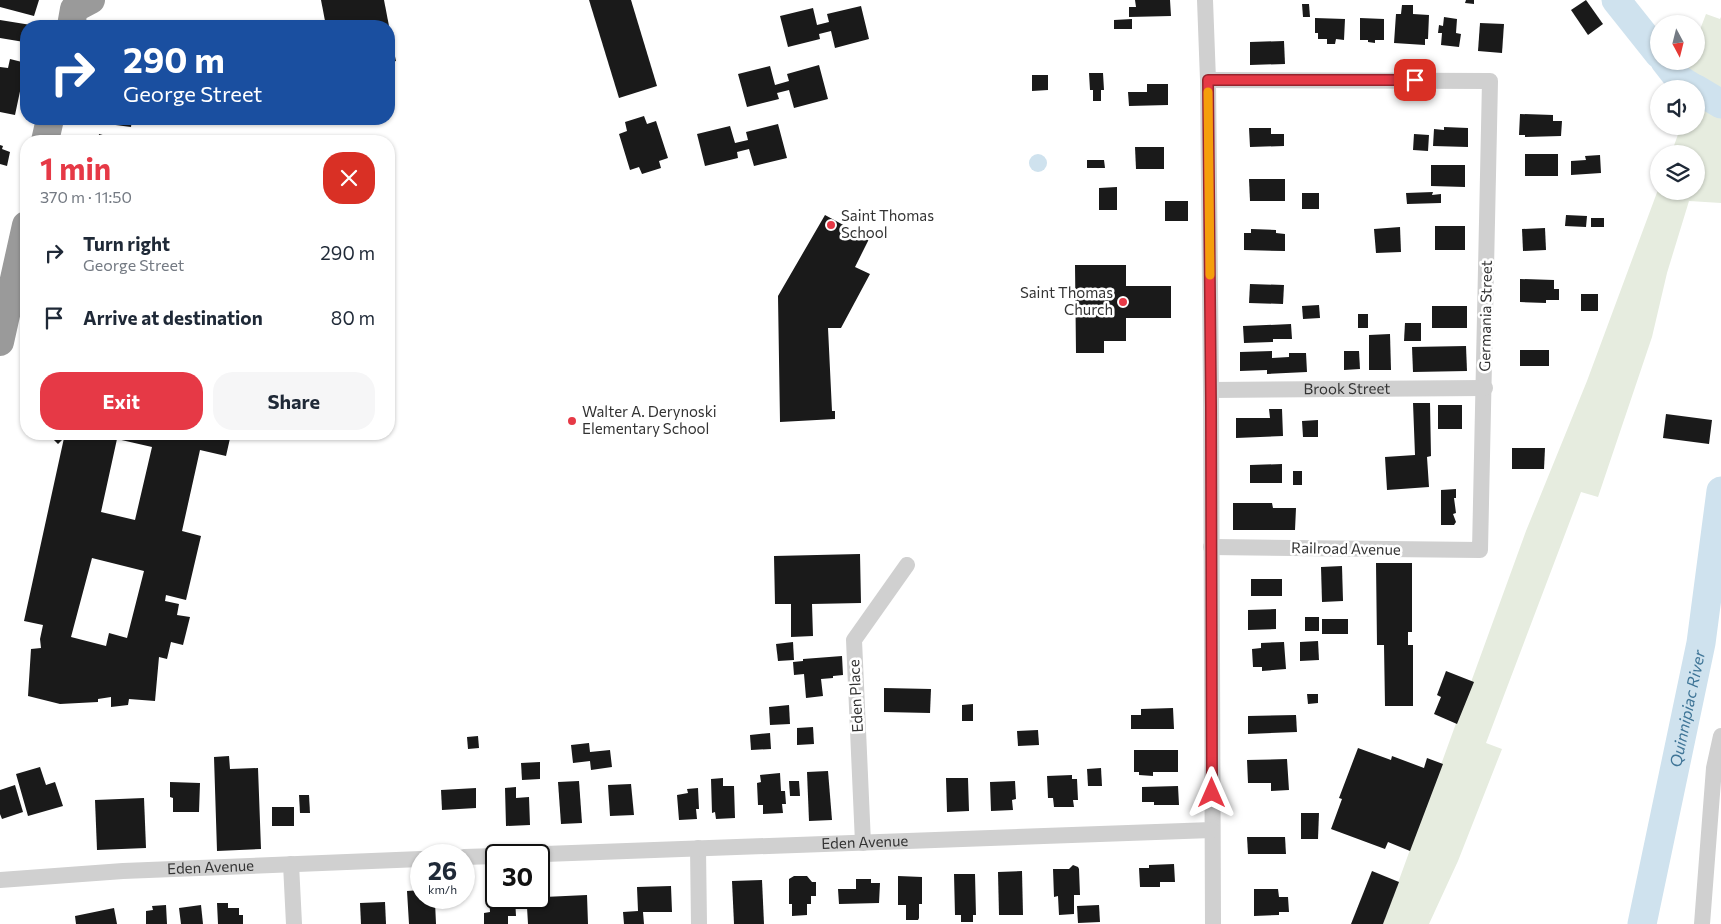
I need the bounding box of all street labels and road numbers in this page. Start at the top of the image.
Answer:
street label: Germania Street [1475,260,1495,372]
street label: Brook Street [1304,379,1390,397]
street label: Railroad Avenue [1291,538,1401,558]
street label: Eden Place [844,659,866,733]
street label: Eden Avenue [821,831,909,852]
street label: Eden Avenue [167,856,254,877]

